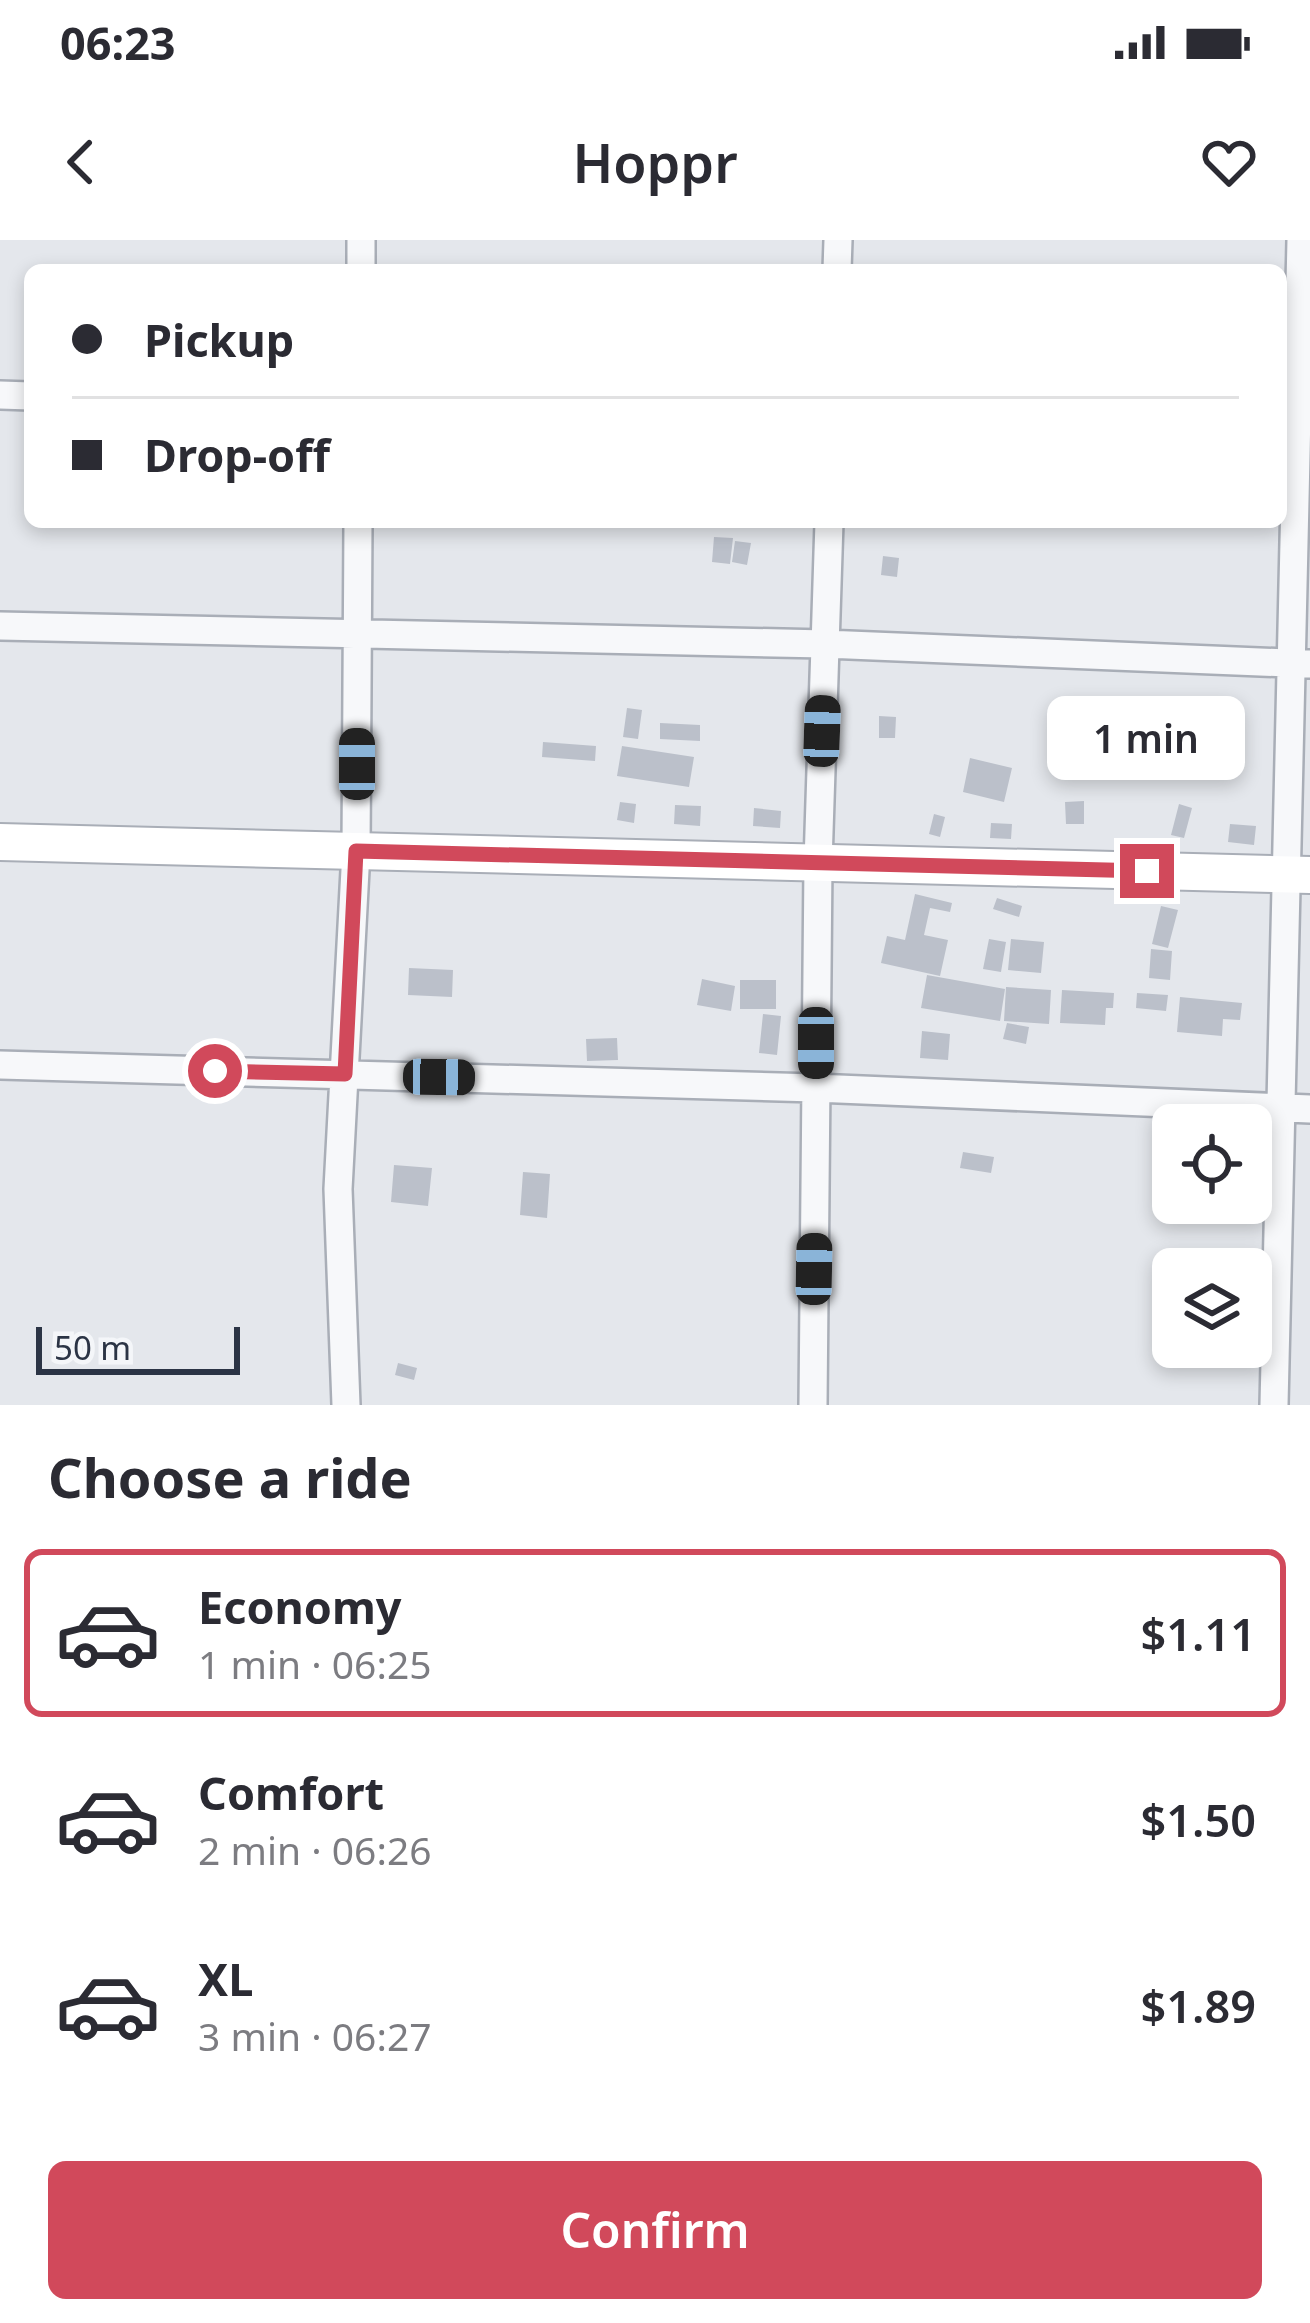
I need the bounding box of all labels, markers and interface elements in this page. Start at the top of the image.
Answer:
text: 06:23 [60,12,176,73]
text: Hoppr [572,125,738,199]
icon: back [48,129,114,195]
icon: heart [1196,129,1262,195]
text: Pickup [144,309,294,370]
text: Drop-off [144,424,330,485]
car [803,694,841,768]
callout: 1 min [1048,697,1246,781]
text: 1 min [1093,711,1199,764]
car [339,728,375,800]
route end [1120,844,1174,898]
car [798,1007,834,1079]
route start [188,1044,242,1098]
car [403,1058,475,1096]
map controls [1152,1104,1272,1368]
button: locate [1152,1104,1272,1224]
car [795,1233,833,1305]
button: layers [1152,1248,1272,1368]
scale bar [36,1321,240,1374]
text: 50 m [54,1325,131,1370]
text: Choose a ride [48,1440,412,1514]
text: Economy [198,1576,402,1637]
icon: car [54,1579,162,1687]
text: $1.11 [1141,1603,1256,1664]
text: 1 min · 06:25 [198,1637,432,1690]
text: Comfort [198,1762,384,1823]
icon: car [54,1765,162,1873]
text: $1.50 [1141,1789,1256,1850]
text: 2 min · 06:26 [198,1823,432,1876]
text: XL [198,1948,253,2009]
icon: car [54,1951,162,2059]
text: $1.89 [1141,1975,1256,2036]
text: 3 min · 06:27 [198,2009,432,2062]
button: Confirm [48,2161,1262,2299]

